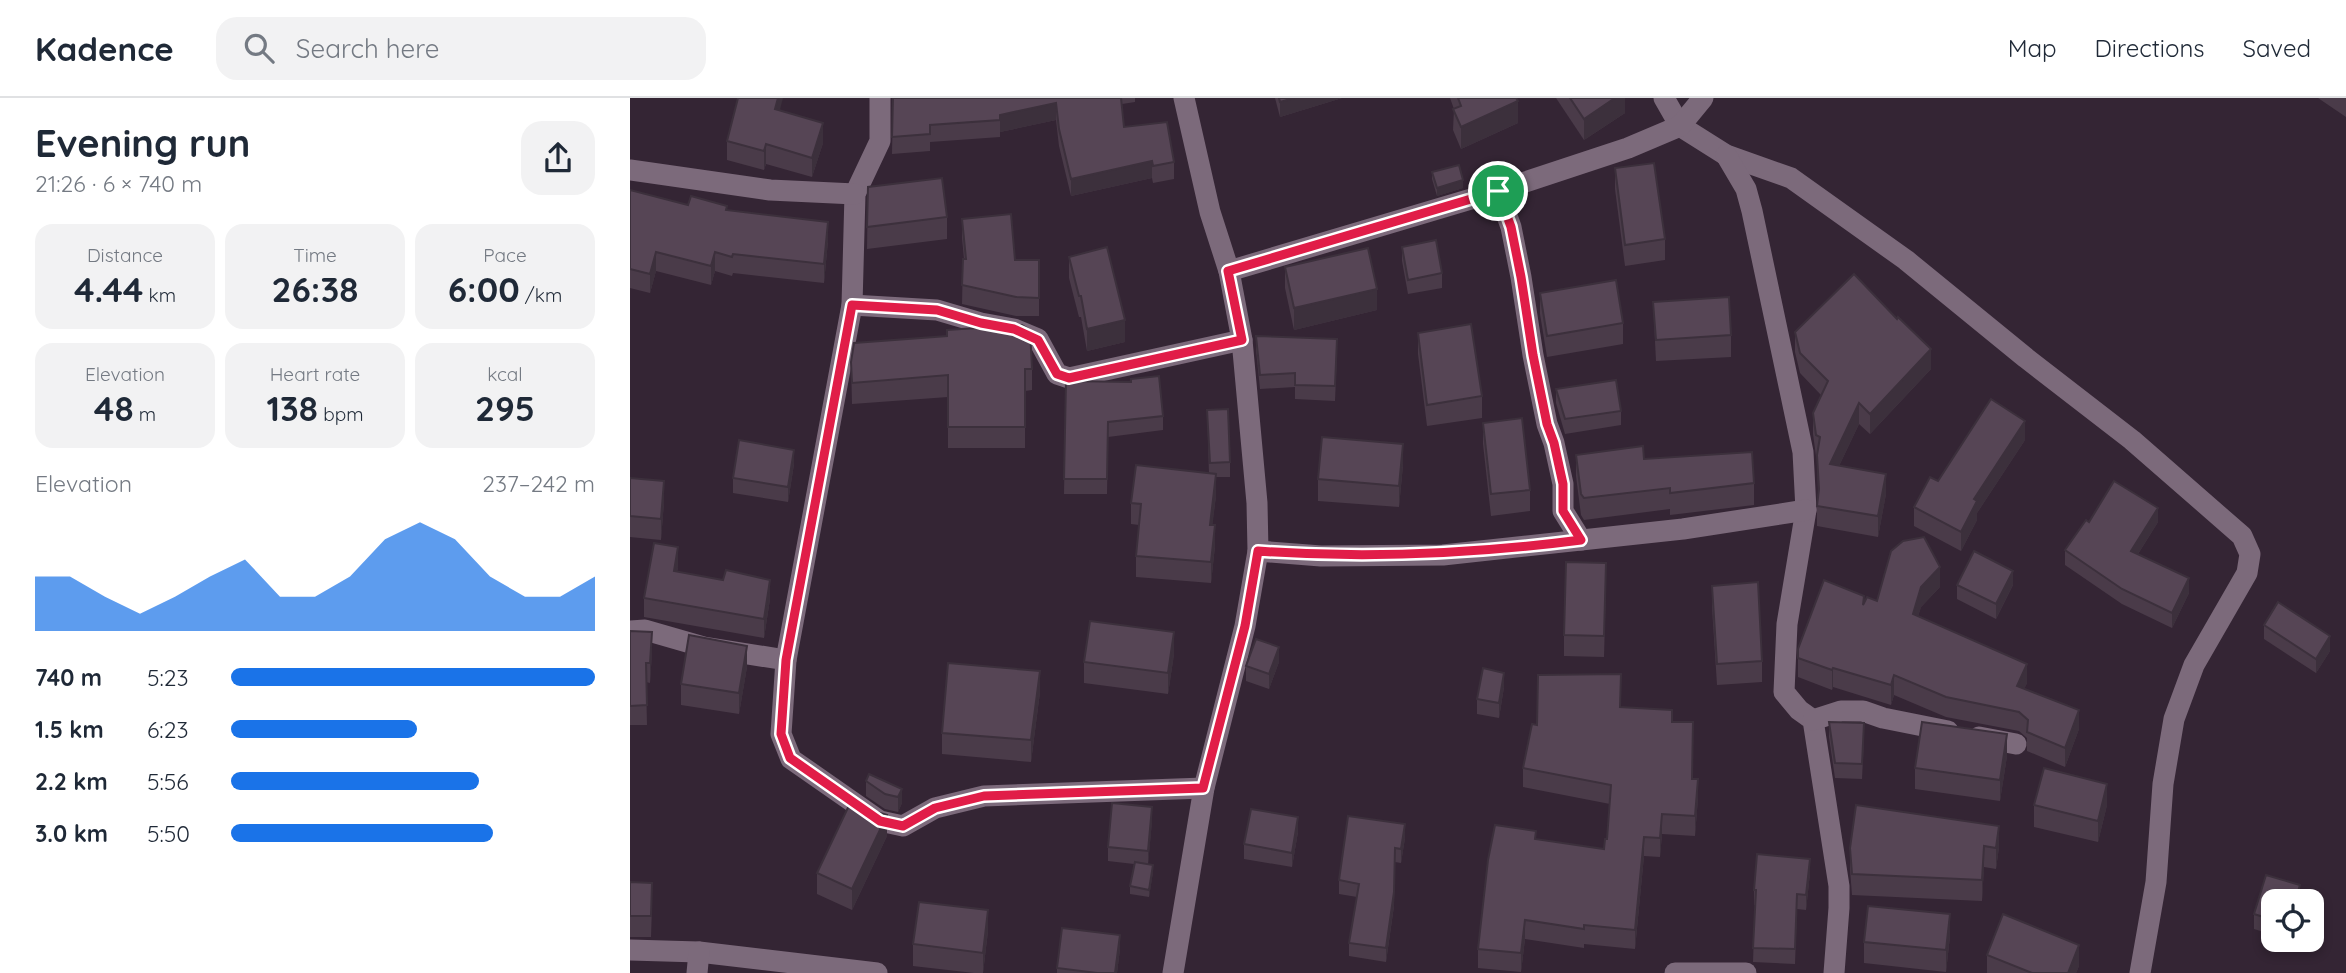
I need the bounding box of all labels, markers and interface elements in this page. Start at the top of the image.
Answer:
search box [216,17,706,80]
text: Kadence [35,28,174,69]
icon: search [240,29,278,67]
text: Search here [296,32,439,65]
text: Map [2008,33,2057,63]
text: Directions [2095,33,2205,63]
text: Saved [2243,33,2311,63]
text: Evening run [35,119,250,167]
button: share [521,121,595,195]
pin [1468,161,1528,221]
text: 21:26 · 6 × 740 m [35,169,202,198]
icon: arrive [1479,172,1517,210]
text: Distance [87,243,163,267]
text: Time [293,243,337,267]
text: Pace [483,243,527,267]
text: 4.44 [74,267,143,311]
text: 26:38 [272,267,358,311]
text: 6:00 [448,267,520,311]
text: km [143,283,176,307]
text: /km [520,283,562,307]
text: Elevation [85,362,165,386]
text: Heart rate [270,362,360,386]
text: kcal [487,362,523,386]
text: 48 [94,386,134,430]
text: 138 [266,386,318,430]
text: 295 [475,386,535,430]
text: m [134,402,156,426]
text: bpm [318,402,364,426]
text: Elevation [35,469,132,498]
text: 237–242 m [482,469,595,498]
text: 740 m [35,663,102,692]
text: 5:23 [147,663,189,692]
text: 1.5 km [35,715,104,744]
text: 6:23 [147,715,188,744]
text: 2.2 km [35,767,108,796]
text: 5:56 [147,767,189,796]
text: 3.0 km [35,819,108,848]
text: 5:50 [147,819,190,848]
map controls [2261,889,2324,952]
button: locate [2261,889,2324,952]

